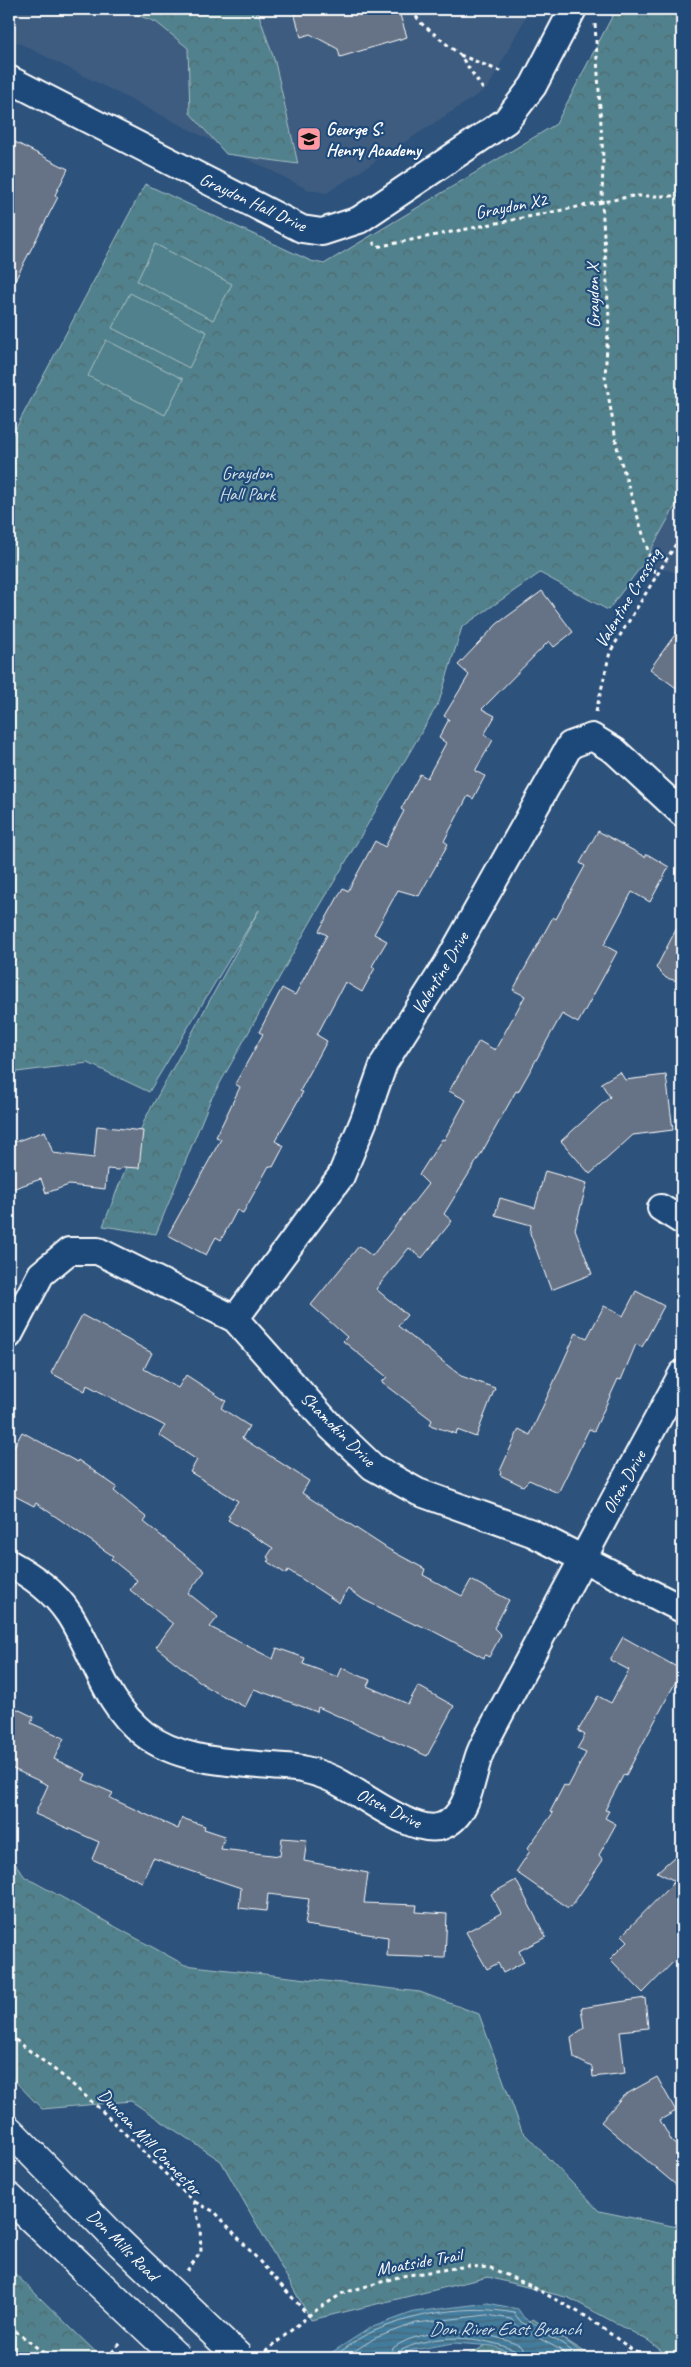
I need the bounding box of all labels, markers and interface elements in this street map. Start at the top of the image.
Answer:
place label: George S. Henry Academy [326,118,423,161]
school or university icon: George S. Henry Academy [296,126,322,152]
street label: Graydon Hall Drive [196,168,311,237]
street label: Graydon X2 [473,188,551,224]
street label: Graydon X [581,261,605,328]
park label: Graydon Hall Park [219,462,276,505]
street label: Valentine Crossing [590,543,667,652]
street label: Valentine Drive [407,927,474,1018]
street label: Shamokin Drive [296,1387,381,1472]
street label: Olsen Drive [598,1445,651,1518]
street label: Olsen Drive [353,1783,426,1834]
street label: Duncan Mill Connector [93,2084,208,2202]
street label: Don Mills Road [83,2205,166,2288]
street label: Moatside Trail [375,2243,466,2280]
water label: Don River East Branch [429,2317,582,2341]

